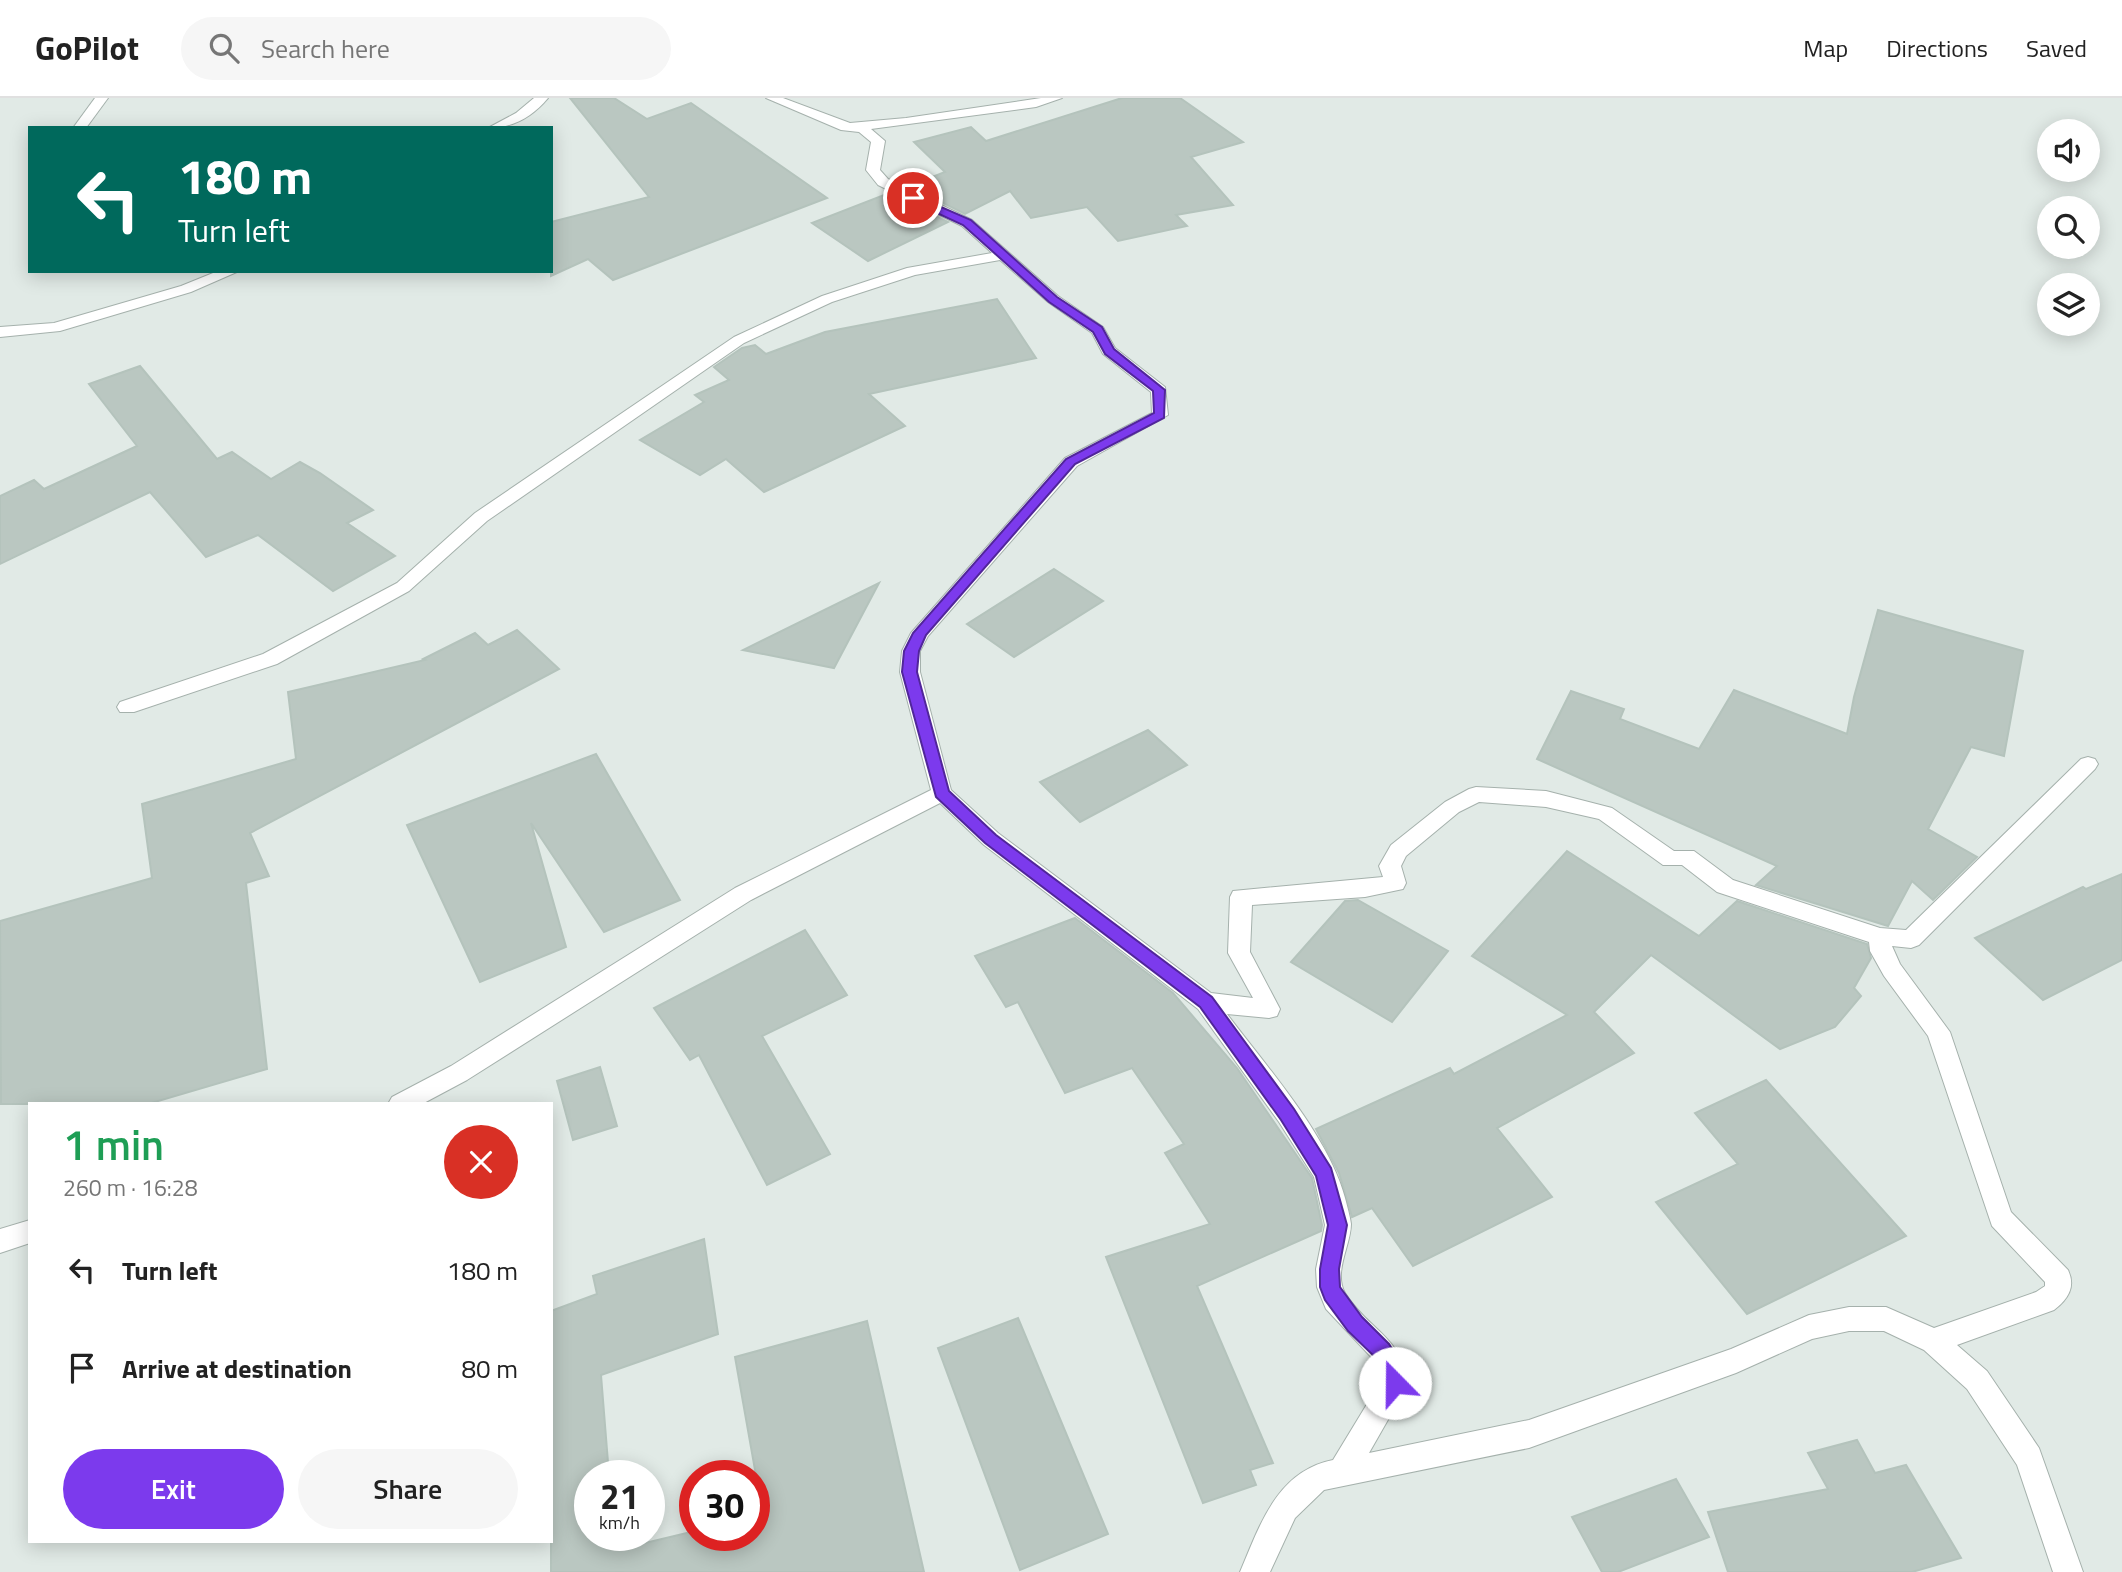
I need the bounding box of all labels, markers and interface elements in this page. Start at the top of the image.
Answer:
search box [181,17,671,80]
text: GoPilot [35,23,139,73]
icon: search [205,29,243,67]
text: Search here [261,29,390,68]
text: Map [1803,30,1848,66]
text: Directions [1886,30,1988,66]
text: Saved [2026,30,2087,66]
map controls [2037,119,2100,336]
button: sound [2037,119,2100,182]
text: 180 m [178,138,312,213]
icon: left [63,154,154,245]
pin [883,168,943,228]
icon: arrive [894,179,932,217]
button: search [2037,196,2100,259]
text: Turn left [178,206,290,254]
button: layers [2037,273,2100,336]
text: 1 min [63,1112,164,1176]
button: close [444,1125,518,1199]
text: 260 m · 16:28 [63,1170,198,1205]
icon: left [63,1251,101,1289]
text: Turn left [122,1251,217,1290]
text: 180 m [447,1251,518,1290]
position arrow [1358,1346,1432,1420]
icon: arrive [63,1349,101,1387]
text: Arrive at destination [122,1349,352,1388]
text: 80 m [461,1349,518,1388]
button: Exit [63,1449,284,1529]
button: Share [298,1449,518,1529]
speed limit sign: 30 [679,1460,770,1551]
text: 21 [600,1469,639,1523]
text: km/h [599,1509,640,1536]

